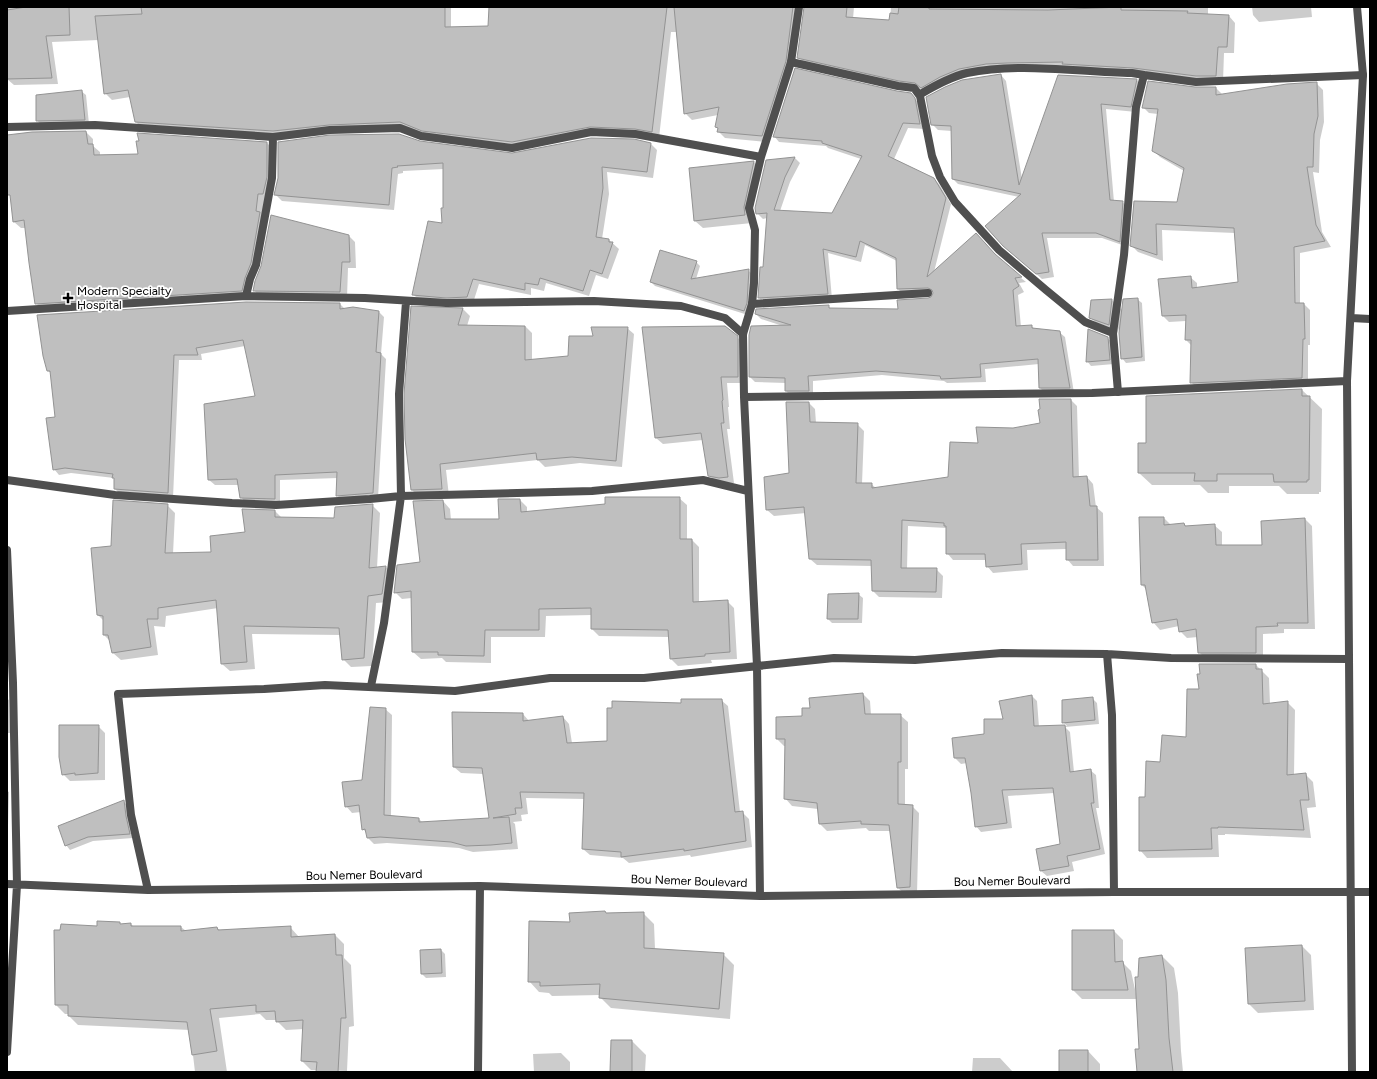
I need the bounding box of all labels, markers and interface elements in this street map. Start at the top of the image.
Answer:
place label: Modern Specialty Hospital [77,284,172,312]
marker: Modern Specialty Hospital [62,292,74,304]
street label: Bou Nemer Boulevard [305,867,423,883]
street label: Bou Nemer Boulevard [630,872,748,890]
street label: Bou Nemer Boulevard [953,873,1071,889]

